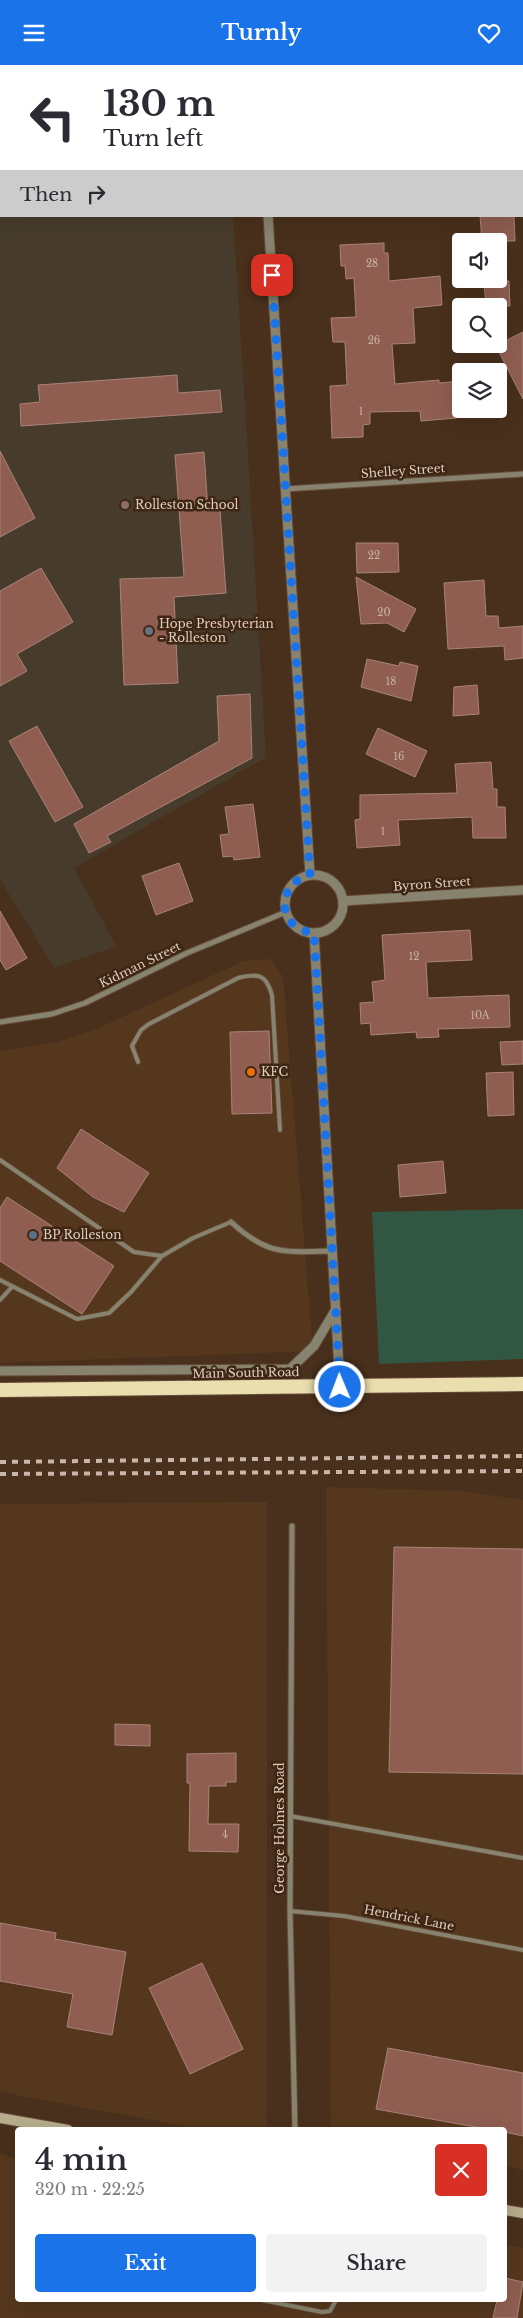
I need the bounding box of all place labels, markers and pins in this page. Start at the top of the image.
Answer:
pin [251,254,293,296]
place label: Rolleston School [135,497,239,512]
marker: Rolleston School [119,499,131,511]
place label: Hope Presbyterian - Rolleston [159,616,274,645]
marker: Hope Presbyterian - Rolleston [143,625,155,637]
place label: KFC [261,1064,288,1079]
marker: KFC [245,1066,257,1078]
place label: BP Rolleston [43,1227,121,1242]
marker: BP Rolleston [27,1229,39,1241]

